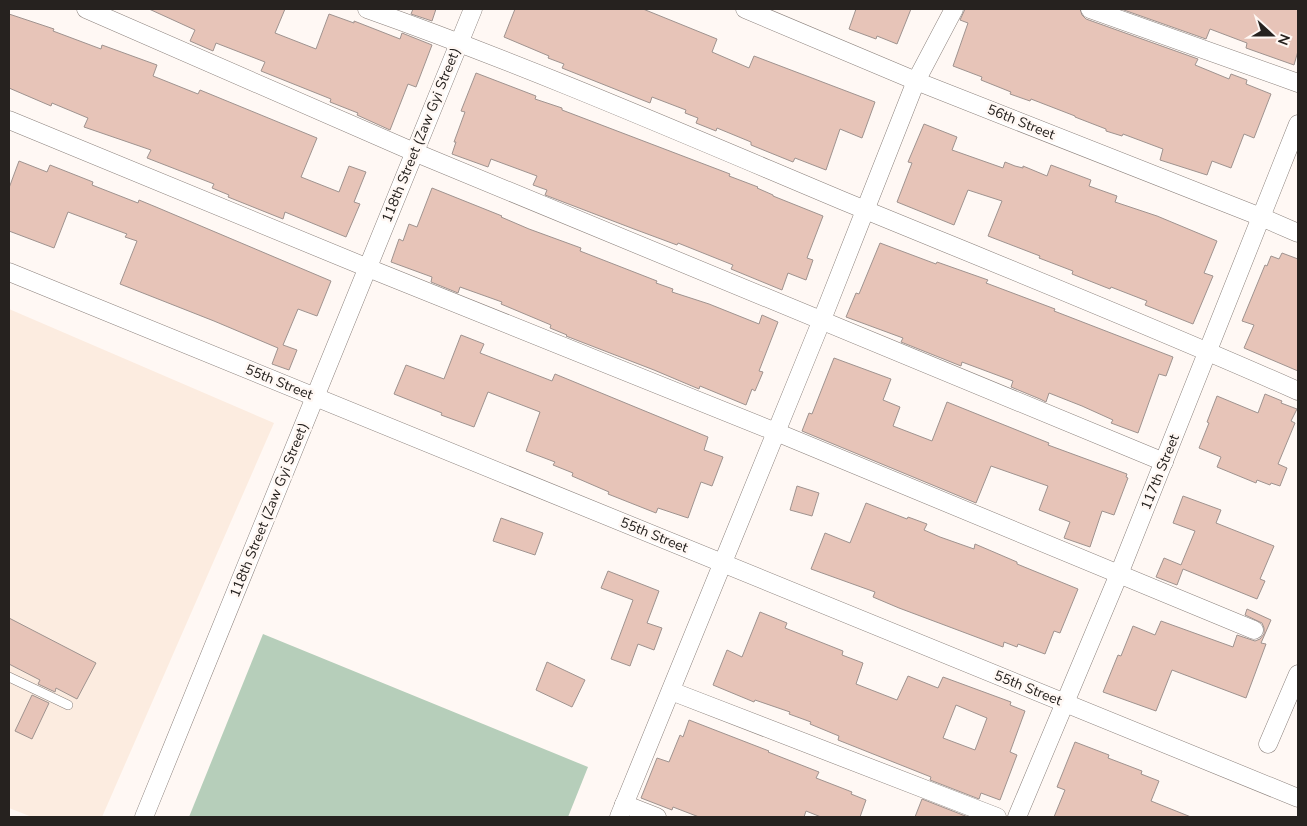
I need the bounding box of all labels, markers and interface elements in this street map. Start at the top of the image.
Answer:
north arrow [1247,10,1297,60]
text: N [1273,31,1294,48]
street label: 118th Street (Zaw Gyi Street) [377,45,465,225]
street label: 56th Street [984,100,1058,144]
street label: 55th Street [242,360,316,404]
street label: 118th Street (Zaw Gyi Street) [225,420,313,600]
street label: 117th Street [1136,431,1184,513]
street label: 55th Street [617,513,691,557]
street label: 55th Street [991,666,1065,710]

